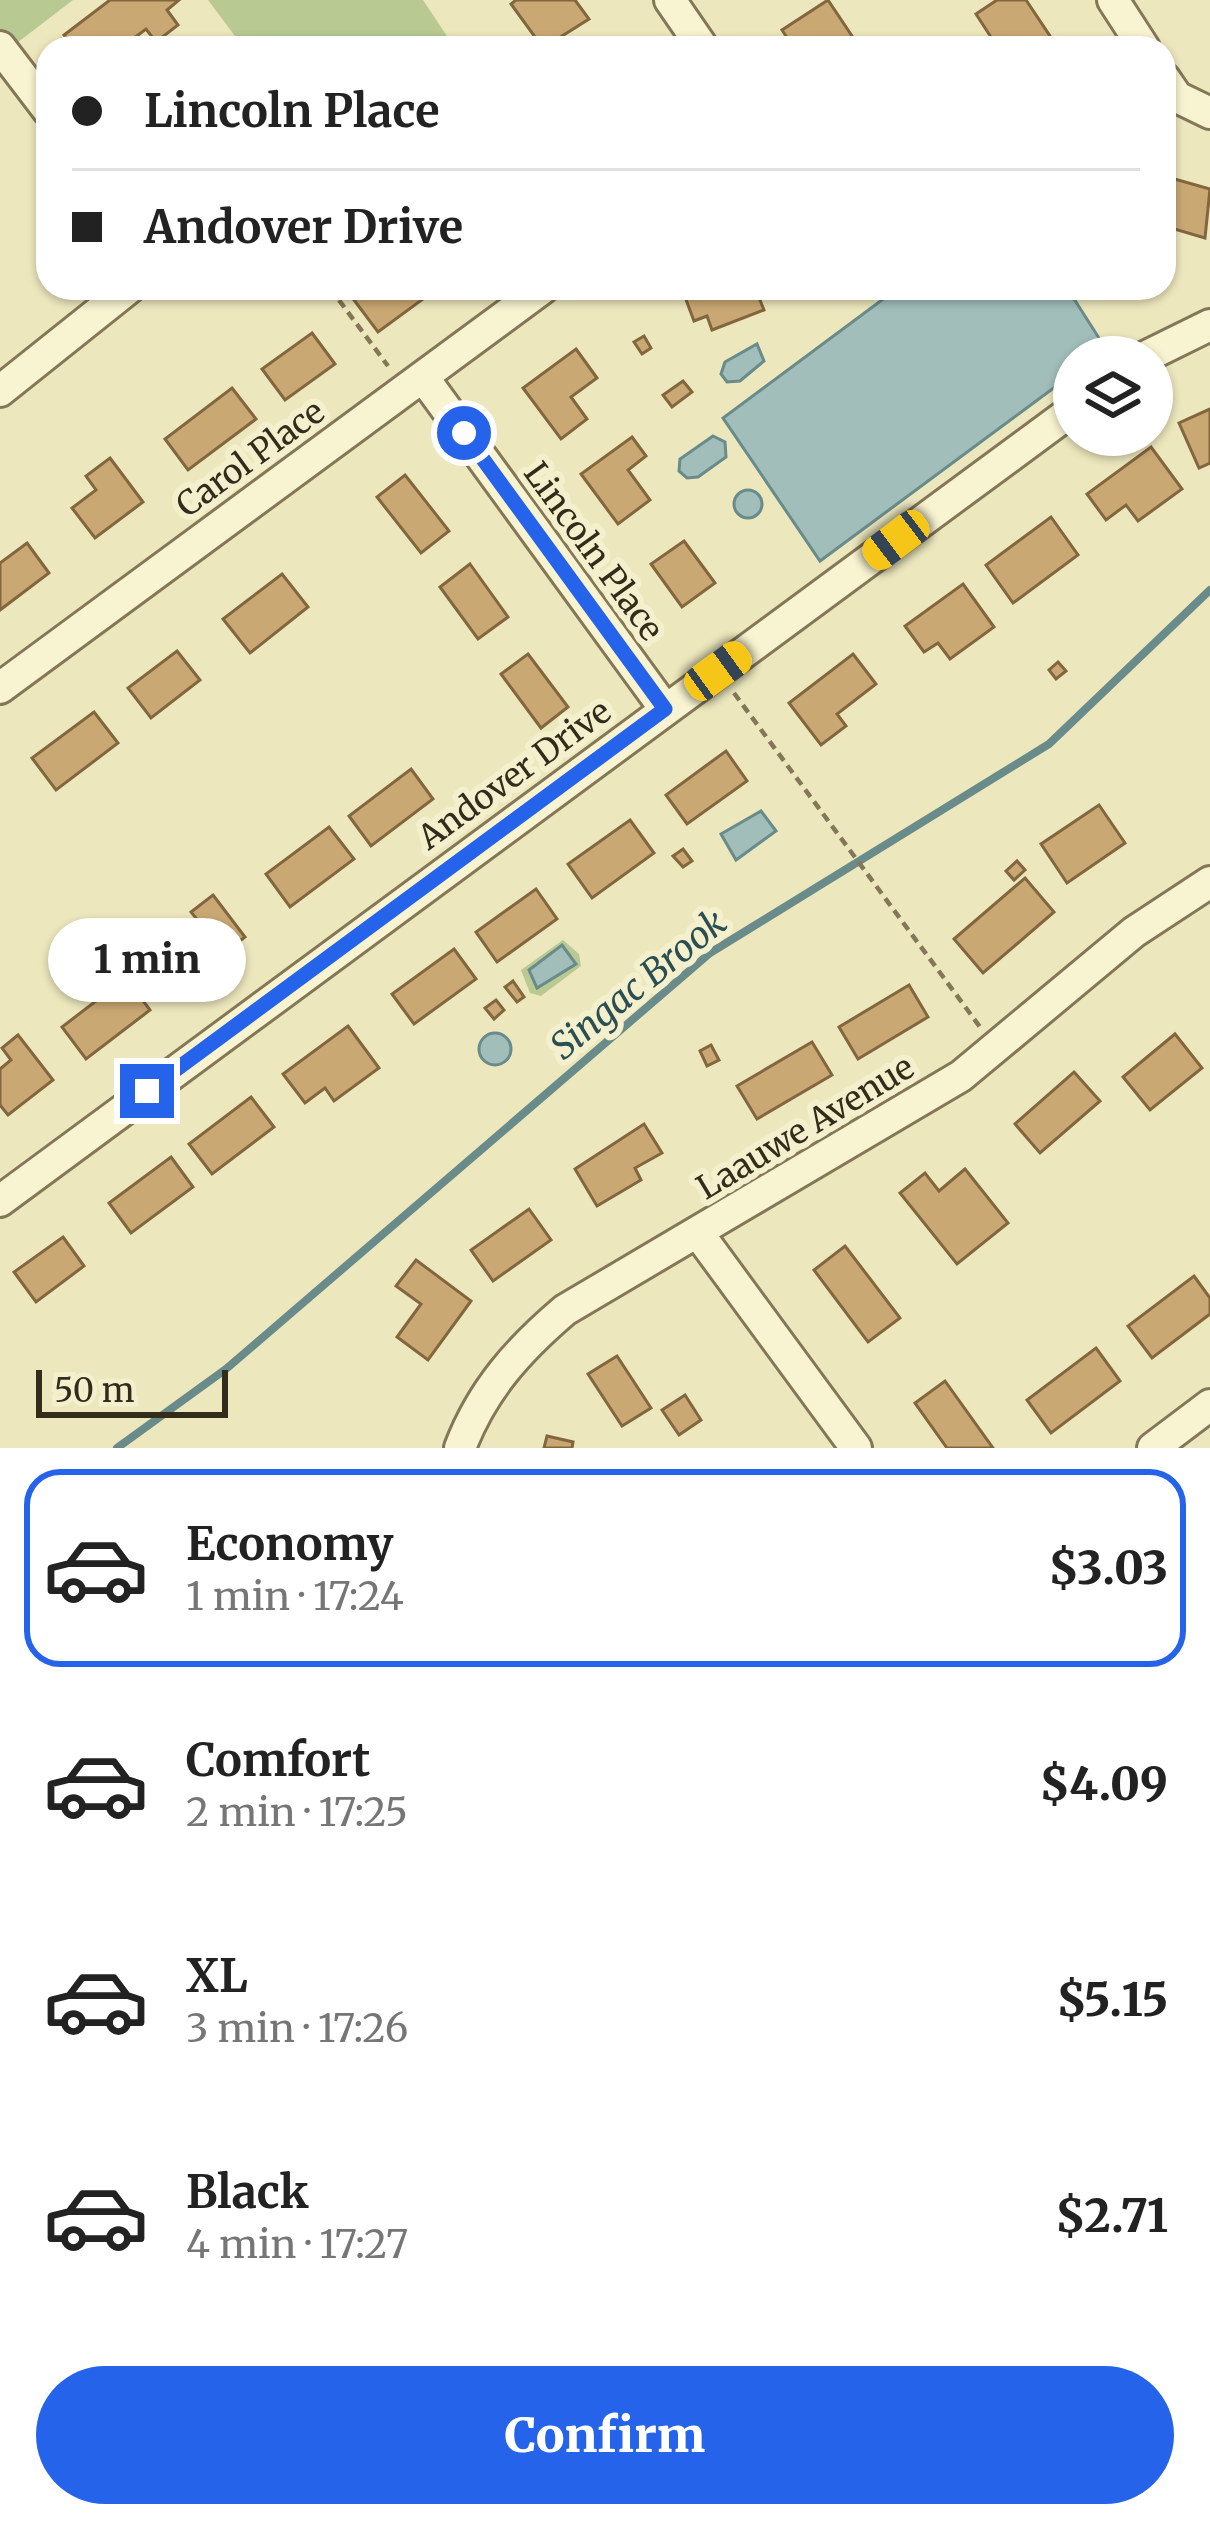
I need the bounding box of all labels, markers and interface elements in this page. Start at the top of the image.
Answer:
text: Lincoln Place [144,83,440,139]
text: Andover Drive [144,199,463,255]
map controls [1053,336,1173,456]
button: layers [1053,336,1173,456]
street label: Carol Place [168,391,332,526]
route start [437,406,491,460]
street label: Lincoln Place [515,454,672,649]
car [856,504,936,576]
car [678,635,758,707]
street label: Andover Drive [409,691,619,859]
water label: Singac Brook [541,900,735,1069]
callout: 1 min [48,917,246,1001]
text: 1 min [94,935,200,984]
street label: Laauwe Avenue [689,1047,921,1208]
route end [120,1064,174,1118]
scale bar [36,1364,228,1417]
text: 50 m [54,1370,135,1411]
icon: car [42,1514,150,1622]
text: Economy [186,1516,394,1572]
text: $3.03 [1049,1540,1168,1596]
text: 1 min · 17:24 [186,1572,404,1621]
icon: car [42,1730,150,1838]
text: Comfort [186,1732,370,1788]
text: $4.09 [1040,1756,1168,1812]
text: 2 min · 17:25 [186,1788,408,1837]
icon: car [42,1946,150,2054]
text: XL [186,1948,248,2004]
text: $5.15 [1057,1972,1168,2028]
text: 3 min · 17:26 [186,2004,408,2053]
icon: car [42,2162,150,2270]
text: Black [186,2164,309,2220]
text: $2.71 [1055,2188,1168,2244]
text: 4 min · 17:27 [186,2220,408,2269]
button: Confirm [36,2366,1174,2504]

